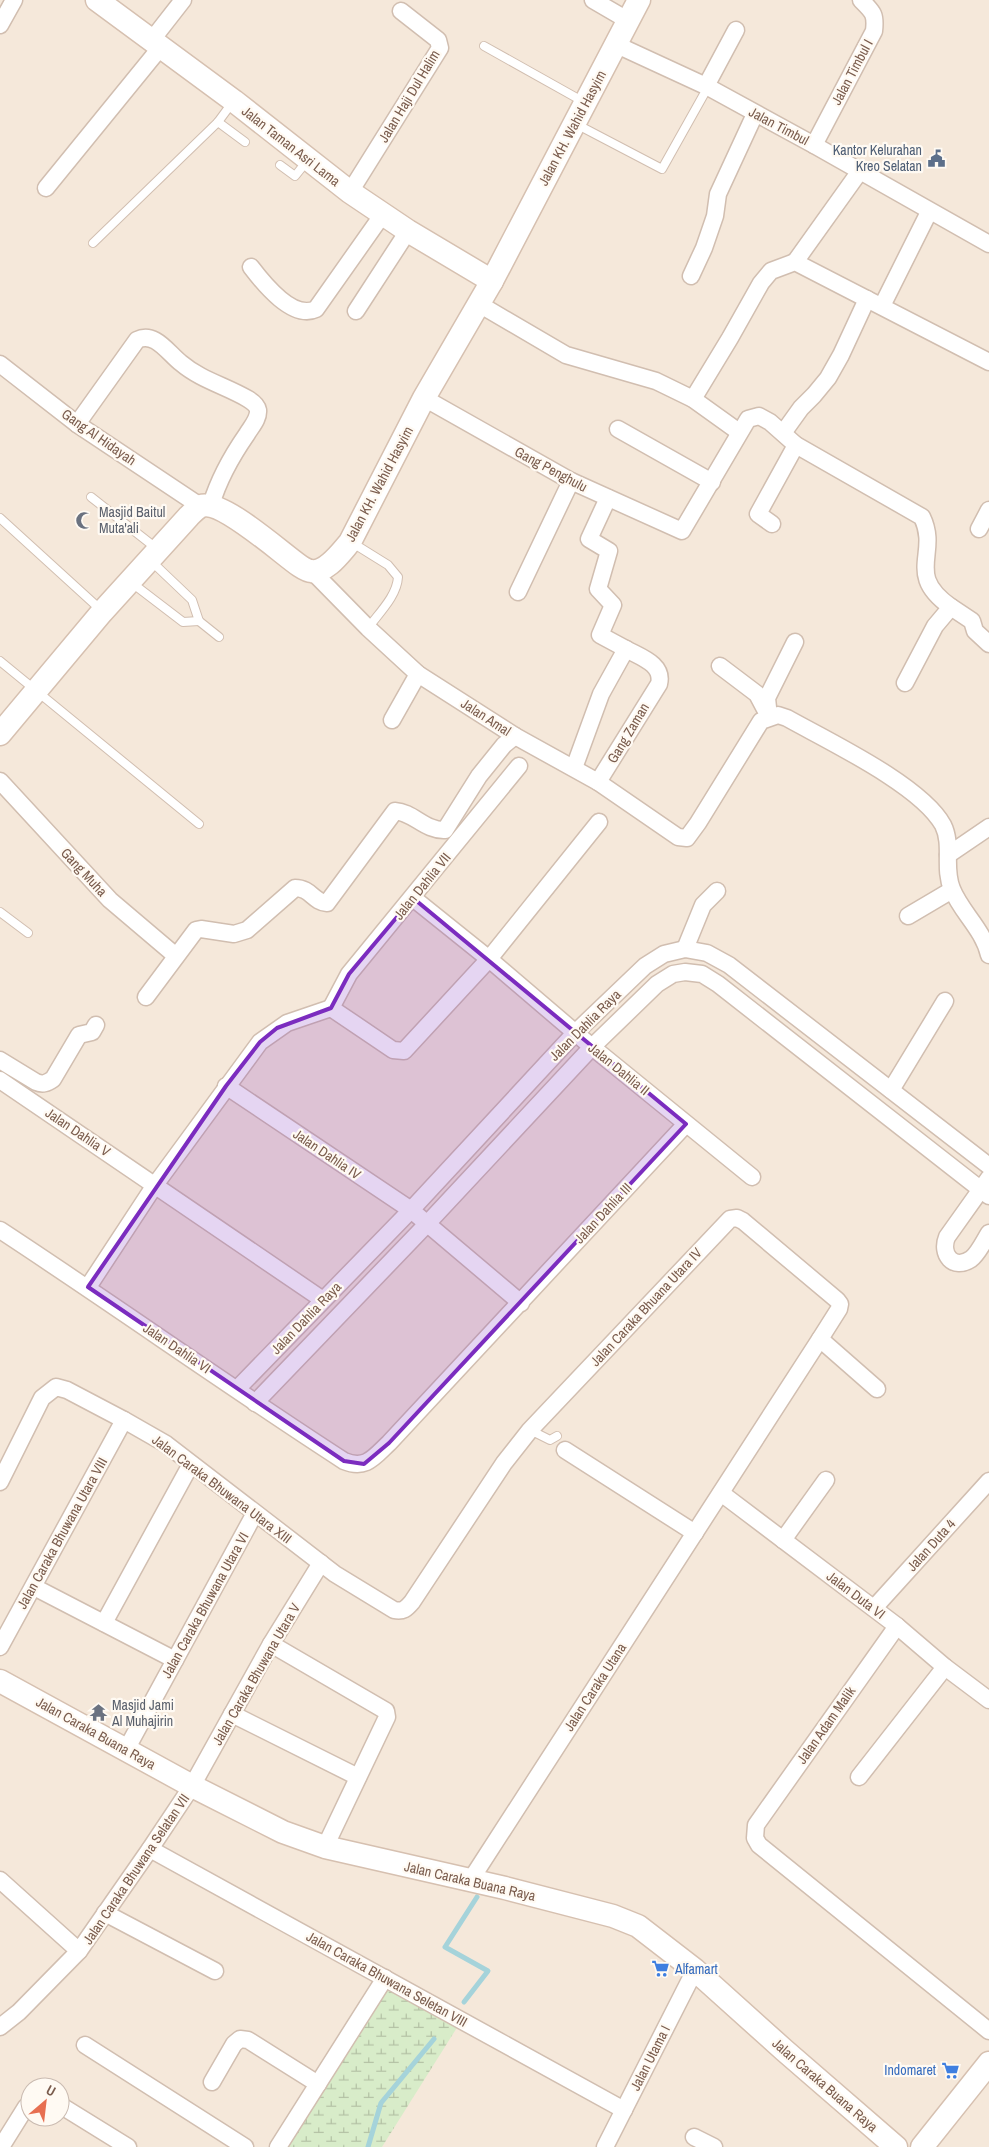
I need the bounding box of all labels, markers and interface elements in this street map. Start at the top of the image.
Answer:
street label: Jalan Timbul I [827,36,877,108]
street label: Jalan Haji Dul Halim [374,47,444,145]
street label: Jalan KH. Wahid Hasyim [534,67,610,189]
street label: Jalan Taman Asri Lama [238,102,344,190]
street label: Jalan Timbul [746,103,812,149]
place label: Kantor Kelurahan Kreo Selatan [833,141,922,175]
public building icon: Kantor Kelurahan Kreo Selatan [926,148,946,168]
street label: Gang Al Hidayah [58,405,140,469]
street label: Jalan KH. Wahid Hasyim [341,423,417,545]
street label: Gang Penghulu [512,442,590,496]
place label: Masjid Baitul Muta'ali [99,503,165,537]
mosque icon: Masjid Baitul Muta'ali [75,510,95,530]
street label: Jalan Amal [458,694,514,740]
street label: Gang Zaman [603,700,653,766]
street label: Gang Muha [57,844,111,901]
street label: Jalan Dahlia VII [390,849,454,923]
street label: Jalan Dahlia Raya [545,985,625,1065]
street label: Jalan Dahlia II [585,1039,653,1099]
street label: Jalan Dahlia V [42,1104,114,1161]
street label: Jalan Dahlia IV [290,1125,365,1183]
street label: Jalan Dahlia III [570,1179,636,1247]
street label: Jalan Caraka Bhuana Utara IV [586,1244,706,1370]
street label: Jalan Dahlia Raya [267,1278,345,1358]
street label: Jalan Dahlia VI [140,1319,214,1377]
street label: Jalan Caraka Bhuwana Utara XIII [149,1431,295,1547]
street label: Jalan Caraka Bhuwana Utara VIII [13,1454,111,1612]
street label: Jalan Duta 4 [903,1515,960,1575]
street label: Jalan Caraka Bhuwana Utara VI [157,1529,253,1681]
street label: Jalan Duta VI [823,1567,889,1623]
street label: Jalan Caraka Bhuwana Utara V [208,1600,304,1748]
street label: Jalan Caraka Utana [560,1639,631,1734]
street label: Jalan Adam Malik [793,1683,860,1767]
street label: Jalan Caraka Buana Raya [33,1693,160,1774]
place label: Masjid Jami Al Muhajirin [111,1696,174,1730]
temple icon: Masjid Jami Al Muhajirin [88,1703,108,1723]
street label: Jalan Caraka Bhuwana Selatan VII [79,1790,193,1948]
street label: Jalan Caraka Buana Raya [403,1857,538,1905]
street label: Jalan Caraka Bhuwana Seletan VIII [303,1927,471,2031]
supermarket icon: Alfamart [651,1959,671,1979]
place label: Alfamart [674,1960,718,1978]
street label: Jalan Utama I [626,2022,674,2094]
street label: Jalan Caraka Buana Raya [769,2034,882,2136]
supermarket icon: Indomaret [940,2060,960,2080]
place label: Indomaret [884,2061,936,2079]
north arrow [20,2077,70,2127]
text: U [43,2081,59,2100]

